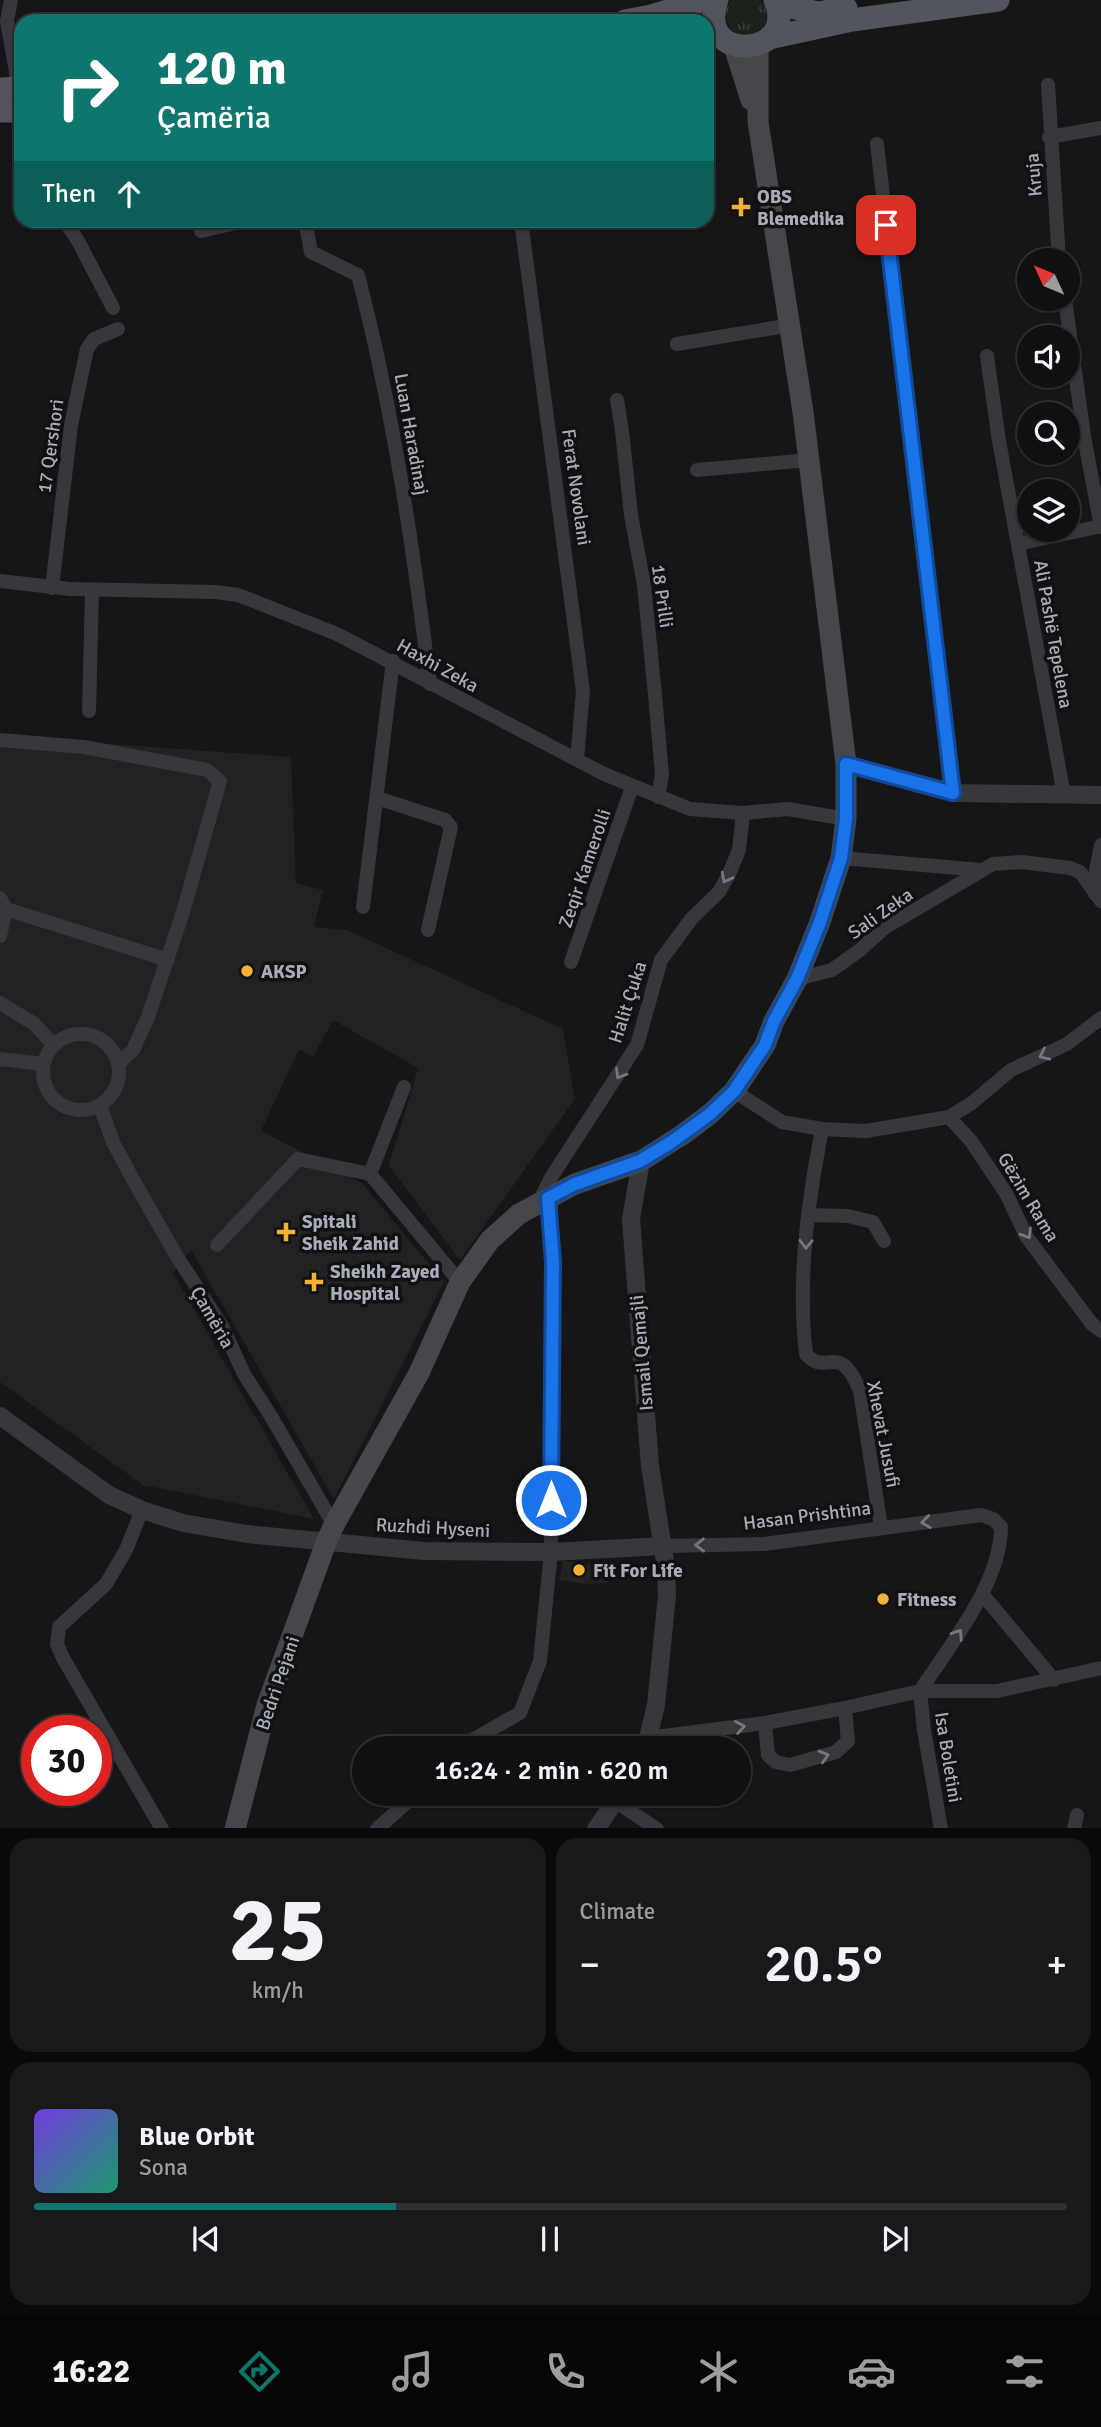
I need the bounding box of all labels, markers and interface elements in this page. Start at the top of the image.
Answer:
text: 120 m [157,38,287,98]
icon: right [42,42,133,133]
text: Çamëria [157,98,271,137]
street label: Kruja [1020,152,1048,198]
icon: ahead [110,175,148,213]
text: Then [42,178,96,210]
place label: OBS Blemedika [757,185,844,231]
pin [856,195,916,255]
marker: OBS Blemedika [731,197,751,217]
icon: arrive [867,206,905,244]
north arrow [1017,248,1080,312]
map controls [1017,248,1080,542]
button: sound [1017,325,1080,388]
street label: Luan Haradinaj [388,371,434,497]
street label: 17 Qershori [33,398,69,495]
button: search [1017,402,1080,465]
street label: Ferat Novolani [556,427,596,547]
button: layers [1017,479,1080,542]
street label: Ali Pashë Tepelena [1028,558,1078,710]
street label: 18 Prilli [646,563,678,629]
street label: Haxhi Zeka [392,634,483,698]
street label: Zeqir Kamerolli [553,806,617,931]
one-way arrow [721,871,735,883]
street label: Sali Zeka [843,883,918,945]
street label: Halit Çuka [603,958,652,1046]
place label: AKSP [261,960,307,984]
marker: AKSP [239,963,255,979]
one-way arrow [1039,1047,1051,1061]
one-way arrow [615,1066,628,1079]
street label: Gëzim Rama [992,1148,1064,1247]
place label: Spitali Sheik Zahid [302,1210,399,1256]
marker: Spitali Sheik Zahid [276,1222,296,1242]
one-way arrow [1018,1227,1031,1240]
one-way arrow [798,1239,813,1250]
place label: Sheikh Zayed Hospital [330,1260,440,1306]
marker: Sheikh Zayed Hospital [304,1272,324,1292]
street label: Çamëria [185,1282,239,1353]
street label: Ismail Qemajli [625,1294,659,1412]
street label: Xhevat Jusufi [861,1379,905,1490]
position arrow [514,1463,588,1537]
street label: Hasan Prishtina [742,1496,872,1536]
street label: Ruzhdi Hyseni [375,1513,491,1543]
one-way arrow [920,1514,932,1529]
one-way arrow [694,1538,705,1553]
place label: Fit For Life [593,1559,683,1583]
marker: Fit For Life [571,1562,587,1578]
place label: Fitness [897,1588,957,1612]
marker: Fitness [875,1591,891,1607]
one-way arrow [950,1628,963,1641]
street label: Bedri Pejani [251,1633,305,1734]
street label: Isa Boletini [929,1710,967,1804]
speed limit sign: 30 [21,1715,112,1806]
one-way arrow [734,1720,746,1735]
one-way arrow [817,1749,829,1764]
text: 16:24 · 2 min · 620 m [435,1755,668,1787]
text: 25 [229,1874,327,1987]
text: Climate [580,1897,655,1926]
text: 20.5° [764,1932,883,1996]
text: − [580,1941,600,1988]
text: + [1046,1941,1067,1988]
text: km/h [252,1976,304,2005]
text: Blue Orbit [139,2121,255,2153]
text: Sona [139,2153,188,2182]
icon: previous [187,2220,225,2258]
icon: pause [531,2220,569,2258]
icon: next [876,2220,914,2258]
icon: directions [235,2347,284,2396]
icon: music [388,2347,437,2396]
icon: phone [541,2347,590,2396]
icon: climate [694,2347,743,2396]
icon: car [847,2347,896,2396]
icon: filters [1000,2347,1049,2396]
text: 16:22 [52,2352,131,2391]

